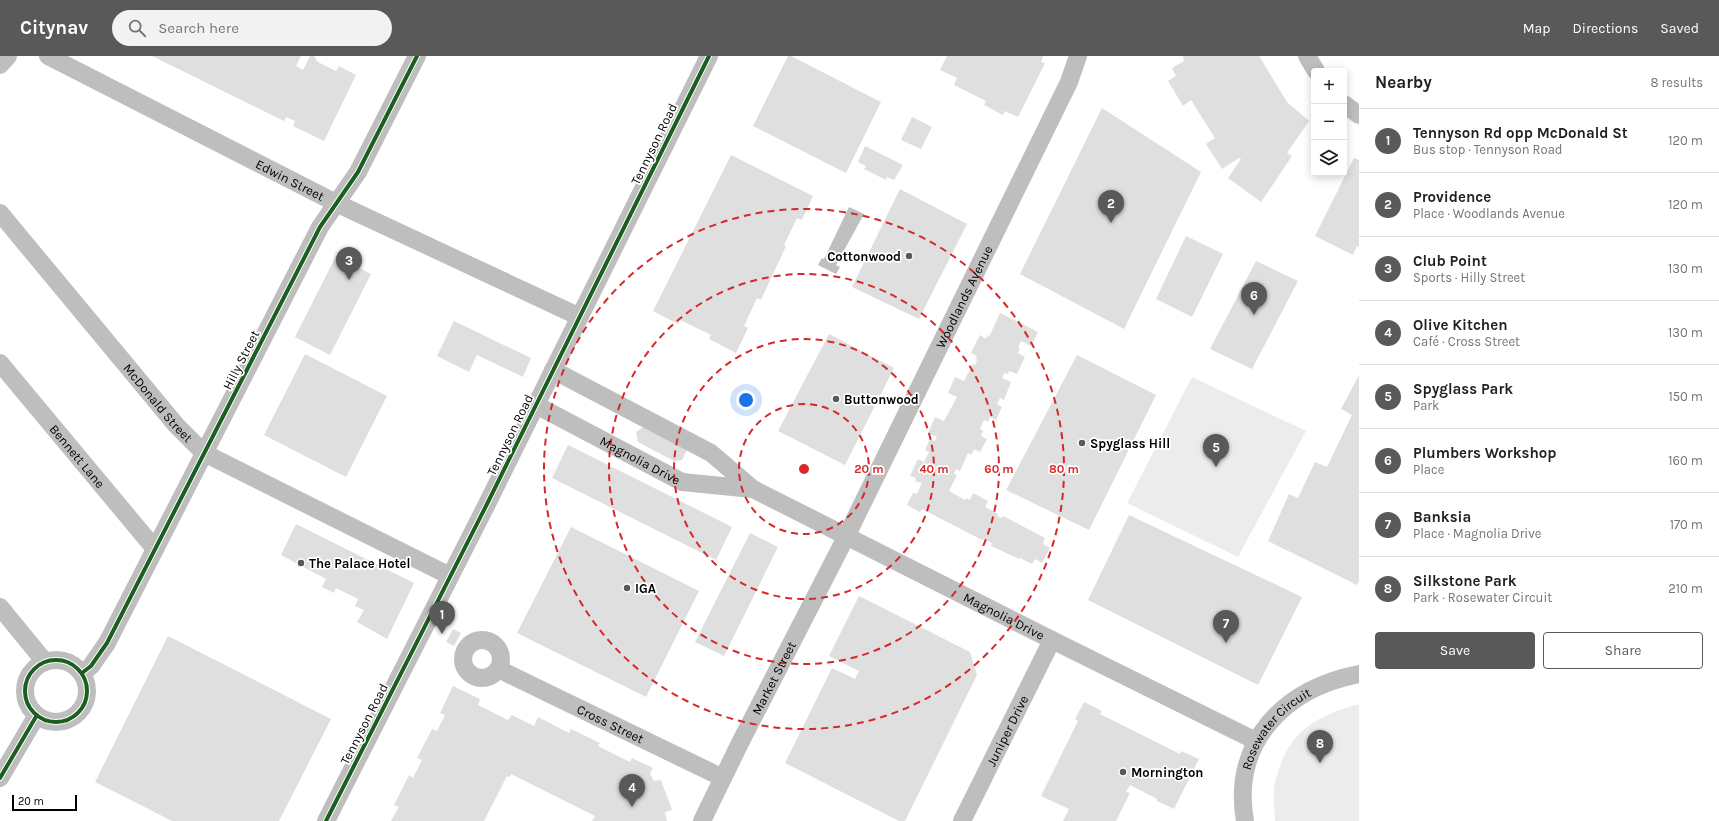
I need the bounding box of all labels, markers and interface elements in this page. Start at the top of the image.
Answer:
search box [112,10,392,46]
text: Citynav [20,17,88,39]
icon: search [126,17,148,39]
text: Search here [158,19,239,37]
text: Map [1523,20,1551,37]
text: Directions [1573,20,1638,37]
text: Saved [1660,20,1699,37]
map controls [1311,68,1347,176]
button: + [1311,68,1347,104]
text: Nearby [1375,72,1432,92]
text: 8 results [1650,75,1703,90]
street label: Tennyson Road [628,101,680,187]
button: − [1311,104,1347,140]
text: Tennyson Rd opp McDonald St [1413,124,1628,142]
text: 1 [1386,133,1390,148]
text: 120 m [1668,133,1703,148]
button: layers [1311,140,1347,176]
text: Bus stop · Tennyson Road [1413,142,1563,157]
street label: Edwin Street [253,156,327,203]
text: Providence [1413,188,1491,206]
pin: 2 [1098,190,1124,223]
text: 2 [1384,197,1392,212]
text: 120 m [1668,197,1703,212]
text: Place · Woodlands Avenue [1413,206,1565,221]
street label: Woodlands Avenue [932,243,995,350]
pin: 3 [336,247,362,280]
place label: Cottonwood [827,249,901,264]
marker: Cottonwood [904,251,914,261]
text: Club Point [1413,252,1487,270]
text: 3 [1384,261,1392,276]
text: 130 m [1668,261,1703,276]
text: Sports · Hilly Street [1413,270,1525,285]
pin: 6 [1241,282,1267,315]
text: Olive Kitchen [1413,316,1507,334]
text: 4 [1384,325,1392,340]
text: 130 m [1668,325,1703,340]
street label: Hilly Street [220,328,262,392]
text: Café · Cross Street [1413,334,1520,349]
street label: McDonald Street [121,360,196,445]
text: Spyglass Park [1413,380,1513,398]
text: 5 [1384,389,1392,404]
text: 150 m [1668,389,1703,404]
your location [736,390,756,410]
street label: Tennyson Road [484,392,536,478]
place label: Buttonwood [844,392,919,407]
marker: Buttonwood [831,394,841,404]
text: Park [1413,398,1439,413]
street label: Bennett Lane [47,421,108,491]
street label: Magnolia Drive [598,433,683,488]
pin: 5 [1203,434,1229,467]
place label: Spyglass Hill [1090,436,1170,451]
marker: Spyglass Hill [1077,438,1087,448]
text: Plumbers Workshop [1413,444,1556,462]
text: 6 [1384,453,1392,468]
text: 160 m [1668,453,1703,468]
centre of rings [797,462,811,476]
text: 20 m [854,462,884,476]
text: 40 m [919,462,949,476]
text: 60 m [984,462,1014,476]
text: 80 m [1049,462,1079,476]
text: Place [1413,462,1444,477]
text: Banksia [1413,508,1471,526]
text: 7 [1385,517,1391,532]
text: 170 m [1670,517,1703,532]
text: Place · Magnolia Drive [1413,526,1541,541]
place label: The Palace Hotel [309,556,410,571]
marker: The Palace Hotel [296,558,306,568]
text: Silkstone Park [1413,572,1517,590]
place label: IGA [635,581,656,596]
text: 8 [1384,581,1392,596]
text: 210 m [1668,581,1703,596]
marker: IGA [622,583,632,593]
street label: Magnolia Drive [961,589,1047,643]
text: Park · Rosewater Circuit [1413,590,1552,605]
pin: 1 [429,601,455,634]
pin: 7 [1213,610,1239,643]
button: Save [1375,632,1535,669]
button: Share [1543,632,1703,669]
street label: Market Street [748,639,799,717]
street label: Tennyson Road [337,681,391,767]
street label: Rosewater Circuit [1238,684,1313,772]
street label: Juniper Drive [983,692,1031,769]
street label: Cross Street [575,701,646,746]
pin: 8 [1307,730,1333,763]
place label: Mornington [1131,765,1203,780]
marker: Mornington [1118,767,1128,777]
pin: 4 [619,774,645,807]
scale bar [12,793,77,812]
text: 20 m [18,795,44,808]

